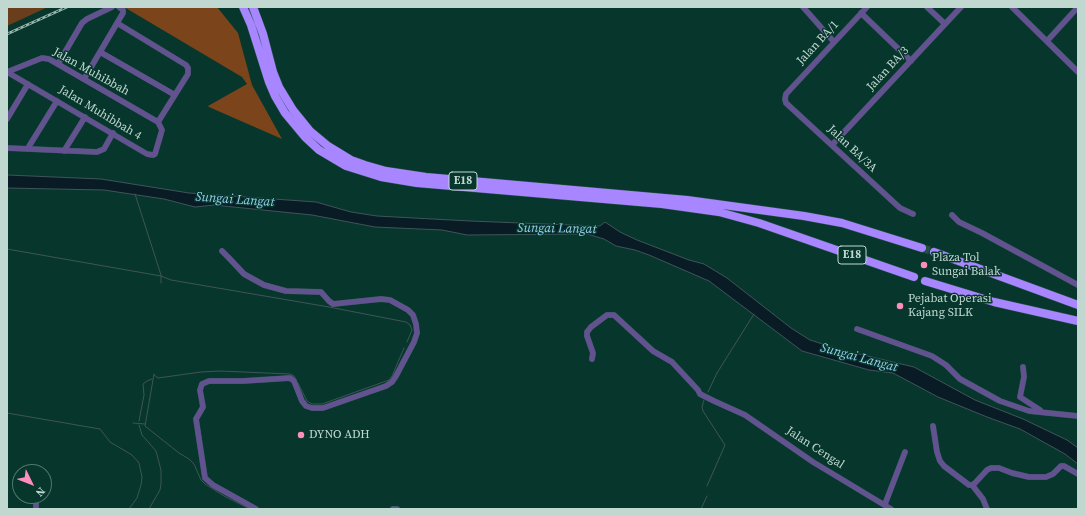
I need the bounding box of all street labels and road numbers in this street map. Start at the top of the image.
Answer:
street label: Jalan BA/1 [794,18,842,68]
street label: Jalan BA/3 [864,44,912,94]
street label: Jalan Muhibbah [50,45,132,99]
street label: Jalan Muhibbah 4 [56,83,144,143]
street label: Jalan BA/3A [824,122,880,176]
road number: E18 [449,172,477,190]
road number: E18 [838,246,866,264]
street label: Jalan Cengal [783,424,847,472]

